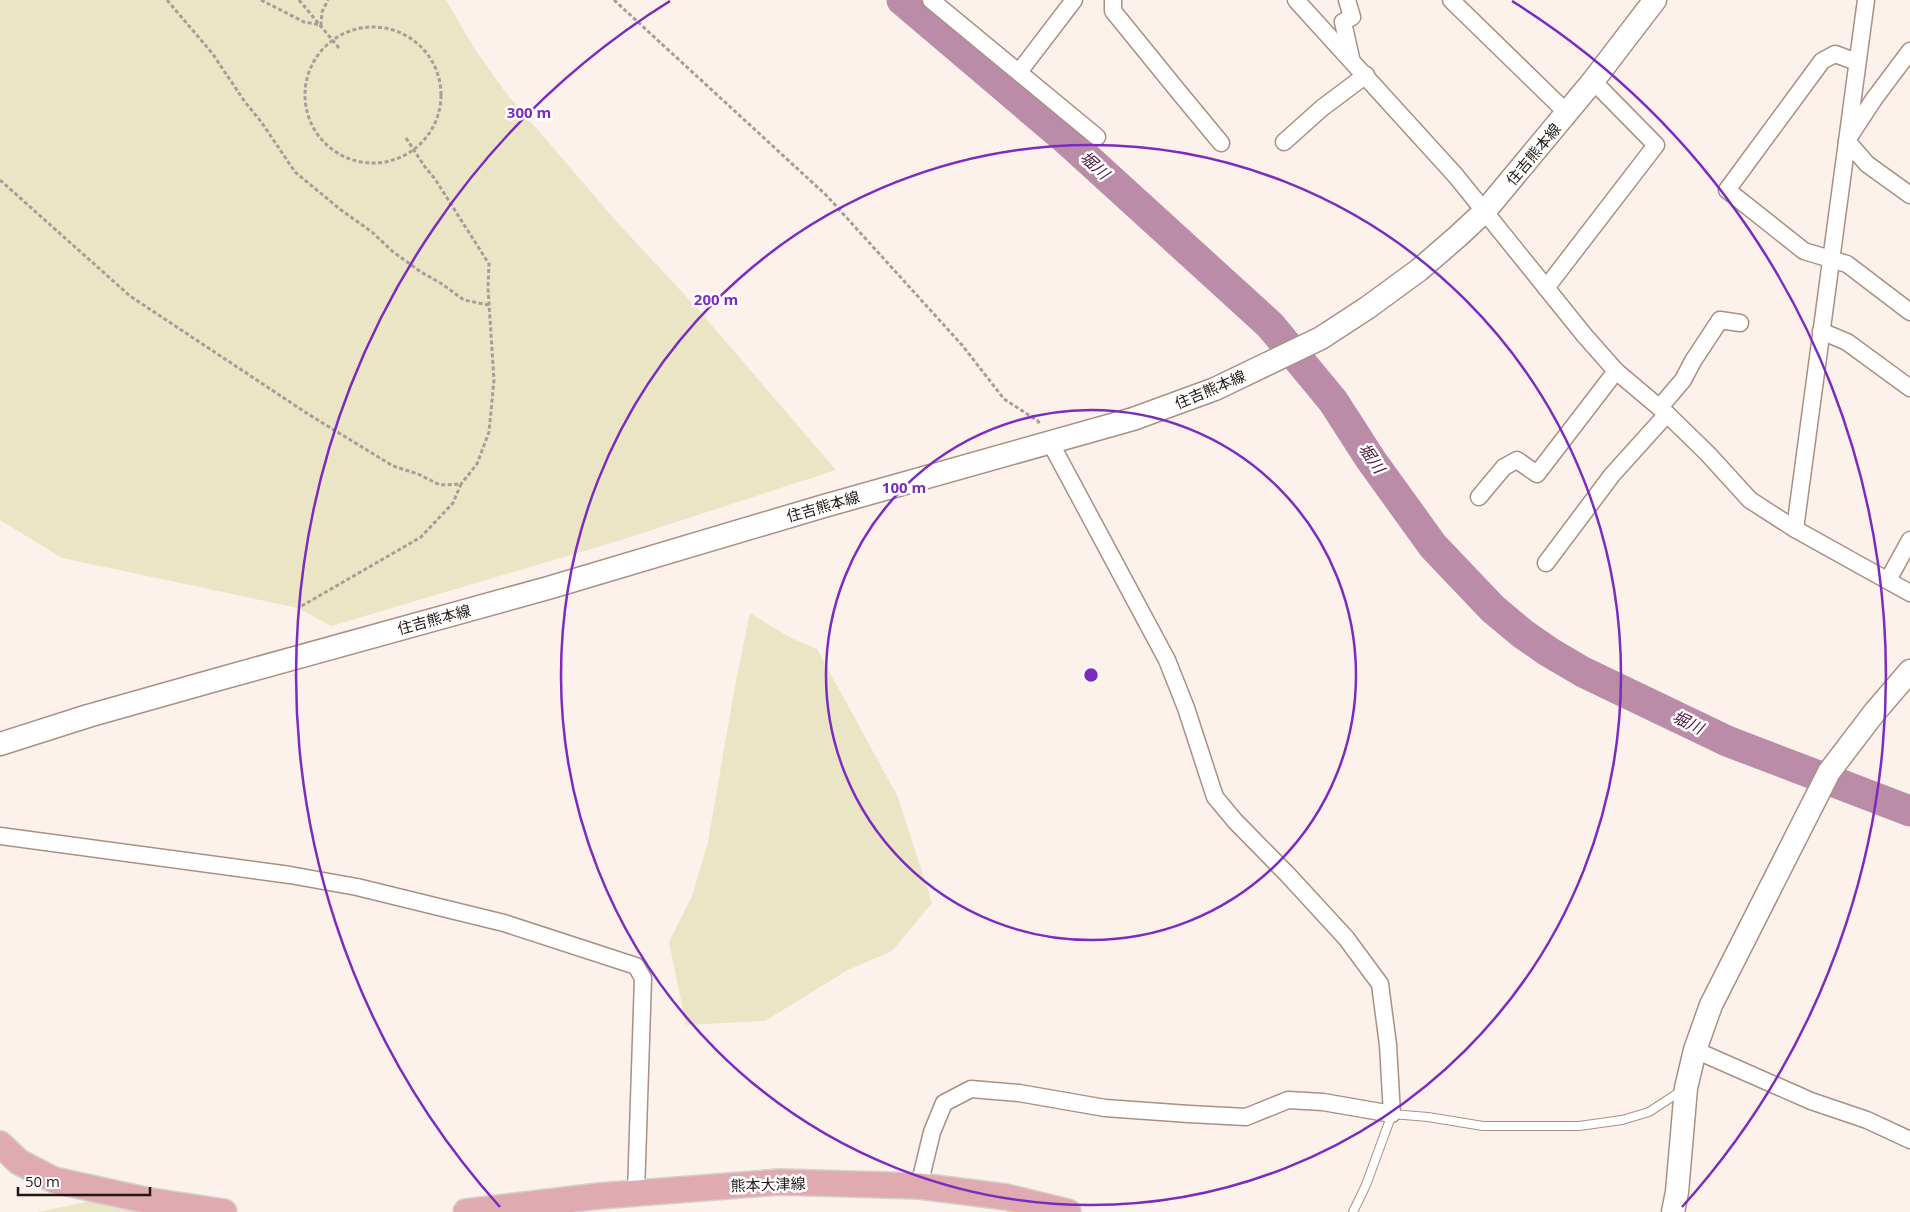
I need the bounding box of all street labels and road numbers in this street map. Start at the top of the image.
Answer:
street label: 住吉熊本線 [1501,119,1565,189]
street label: 住吉熊本線 [1172,365,1248,413]
street label: 住吉熊本線 [784,486,862,526]
street label: 住吉熊本線 [395,600,473,638]
street label: 熊本大津線 [730,1173,806,1195]

